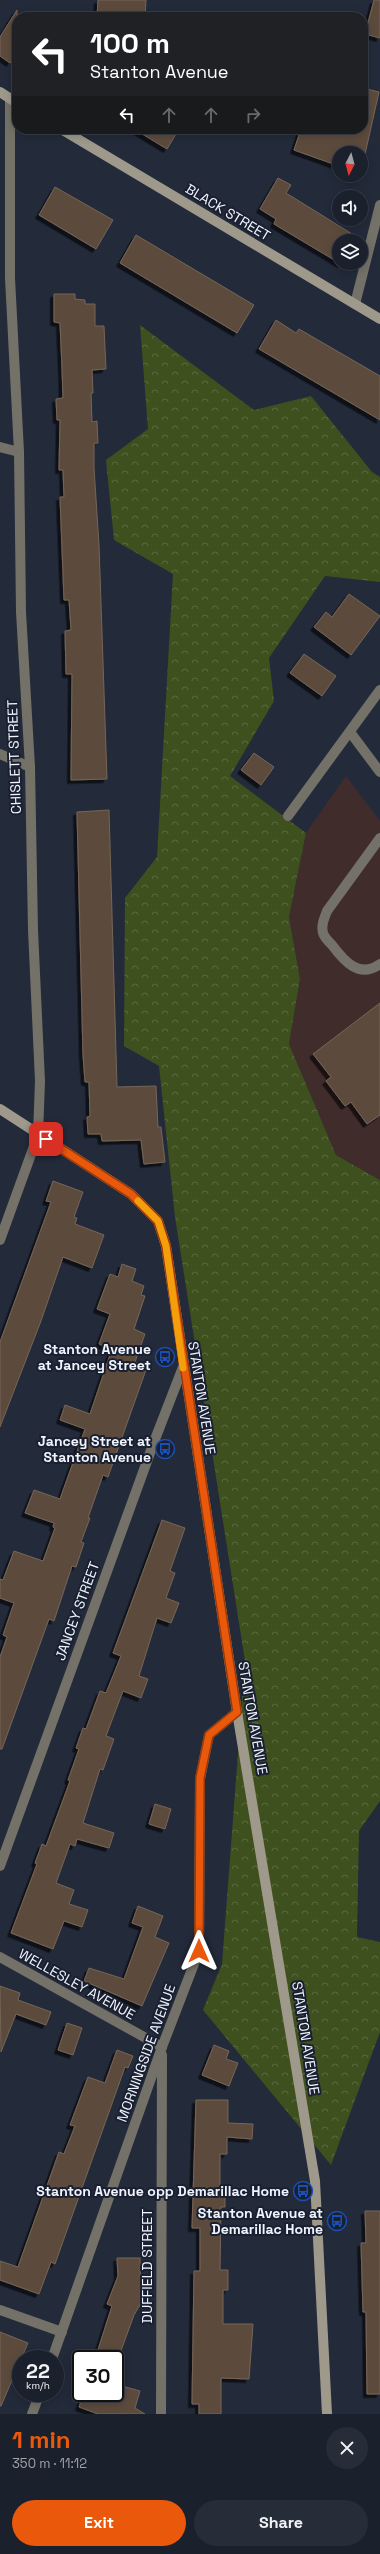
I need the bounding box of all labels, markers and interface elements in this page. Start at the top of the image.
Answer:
text: 100 m [90,25,170,61]
icon: left [24,28,76,80]
text: Stanton Avenue [90,60,228,83]
icon: left [116,104,138,126]
icon: ahead [158,104,180,126]
icon: ahead [200,104,222,126]
icon: right [242,104,264,126]
north arrow [332,146,368,182]
map controls [332,146,368,270]
street label: BLACK STREET [182,180,274,244]
button: sound [332,190,368,226]
button: layers [332,234,368,270]
street label: CHISLETT STREET [3,699,25,815]
pin [29,1122,63,1156]
icon: arrive [35,1128,57,1150]
place label: Stanton Avenue at Jancey Street [38,1340,151,1374]
street label: STANTON AVENUE [184,1340,220,1456]
bus stop icon: Stanton Avenue at Jancey Street [154,1346,176,1368]
place label: Jancey Street at Stanton Avenue [38,1432,151,1466]
bus stop icon: Jancey Street at Stanton Avenue [154,1438,176,1460]
street label: JANCEY STREET [51,1559,103,1663]
street label: STANTON AVENUE [234,1660,272,1776]
position arrow [178,1930,220,1972]
street label: WELLESLEY AVENUE [16,1945,138,2024]
street label: STANTON AVENUE [288,1980,324,2096]
street label: MORNINGSIDE AVENUE [113,1982,179,2124]
bus stop icon: Stanton Avenue opp Demarillac Home [292,2180,314,2202]
place label: Stanton Avenue opp Demarillac Home [36,2182,289,2200]
place label: Stanton Avenue at Demarillac Home [198,2204,323,2238]
street label: DUFFIELD STREET [138,2209,156,2323]
bus stop icon: Stanton Avenue at Demarillac Home [326,2210,348,2232]
speed limit sign: 30 [72,2350,124,2402]
text: 22 [26,2358,50,2384]
text: km/h [26,2379,50,2392]
text: 1 min [12,2424,71,2455]
button: close [326,2427,368,2469]
text: 350 m · 11:12 [12,2455,87,2472]
button: Exit [12,2500,186,2546]
button: Share [194,2500,368,2546]

